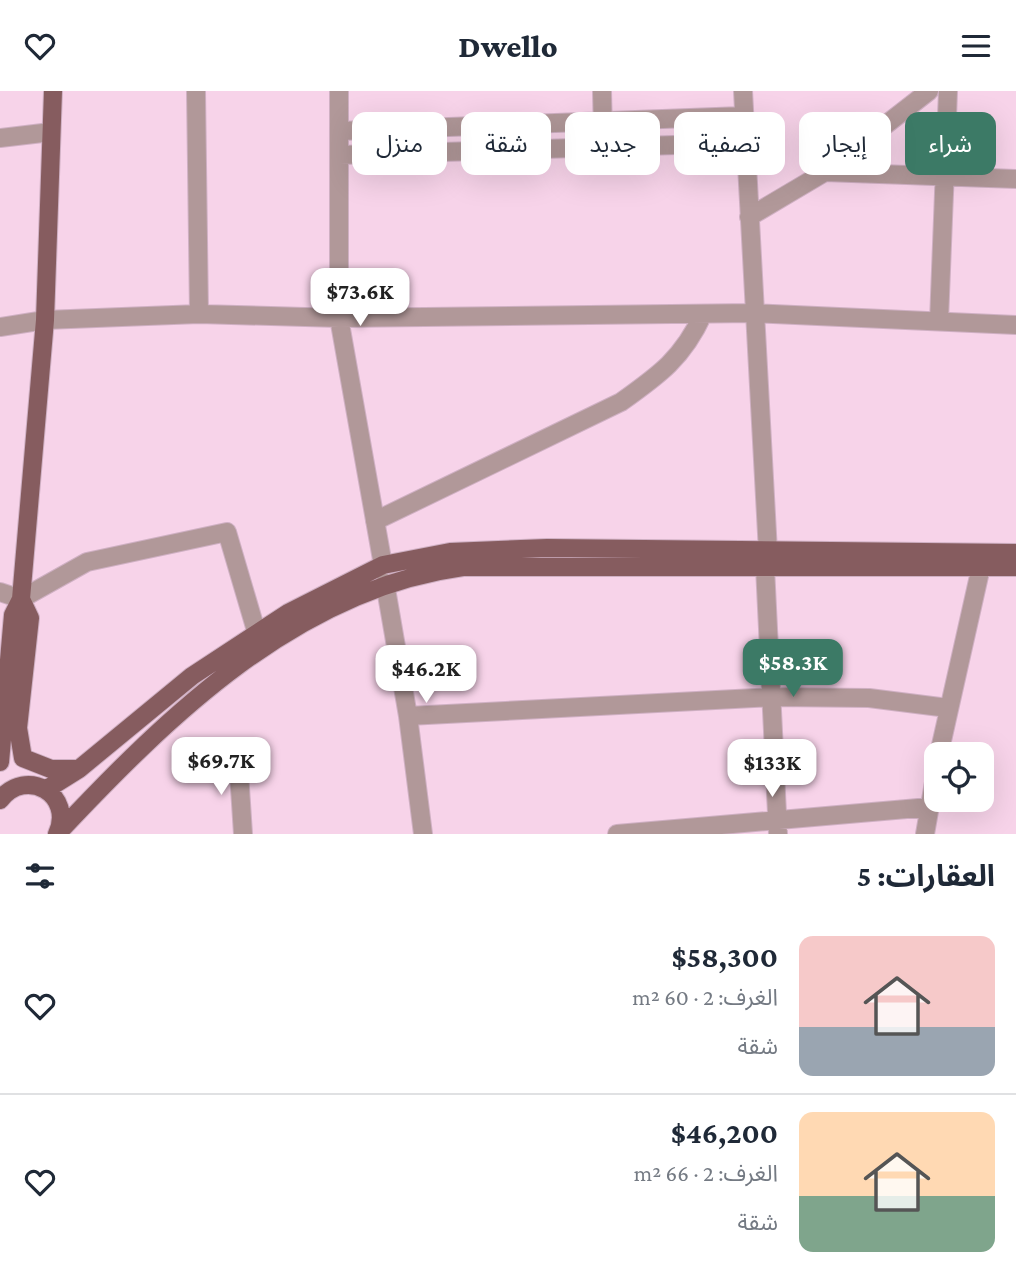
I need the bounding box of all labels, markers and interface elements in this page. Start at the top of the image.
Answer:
icon: heart [21,27,59,65]
icon: menu [957,27,995,65]
text: Dwello [458,28,558,64]
chip: منزل [352,112,447,175]
chip: شقة [461,112,551,175]
chip: جديد [565,112,660,175]
chip: تصفية [674,112,785,175]
chip: إيجار [799,112,891,175]
chip: شراء [905,112,996,175]
pin: $73.6K [303,268,417,328]
text: $73.6K [327,278,393,304]
pin: $58.3K [736,639,850,699]
pin: $46.2K [369,645,483,705]
text: $58.3K [759,649,827,675]
text: $46.2K [391,655,461,681]
pin: $69.7K [164,737,278,797]
pin: $133K [723,739,821,799]
map controls [924,742,994,812]
button: locate [924,742,994,812]
text: $69.7K [188,747,254,773]
text: $133K [743,749,801,775]
icon: filters [21,857,59,895]
text: العقارات: 5 [857,859,995,892]
text: $58,300 [672,940,778,973]
icon: home [855,964,939,1048]
text: الغرف: 2 · 60 m² [632,984,778,1010]
icon: heart [21,987,59,1025]
text: شقة [737,1033,778,1059]
text: $46,200 [671,1116,778,1149]
icon: home [855,1140,939,1224]
text: الغرف: 2 · 66 m² [634,1160,778,1186]
icon: heart [21,1163,59,1201]
text: شقة [737,1209,778,1235]

